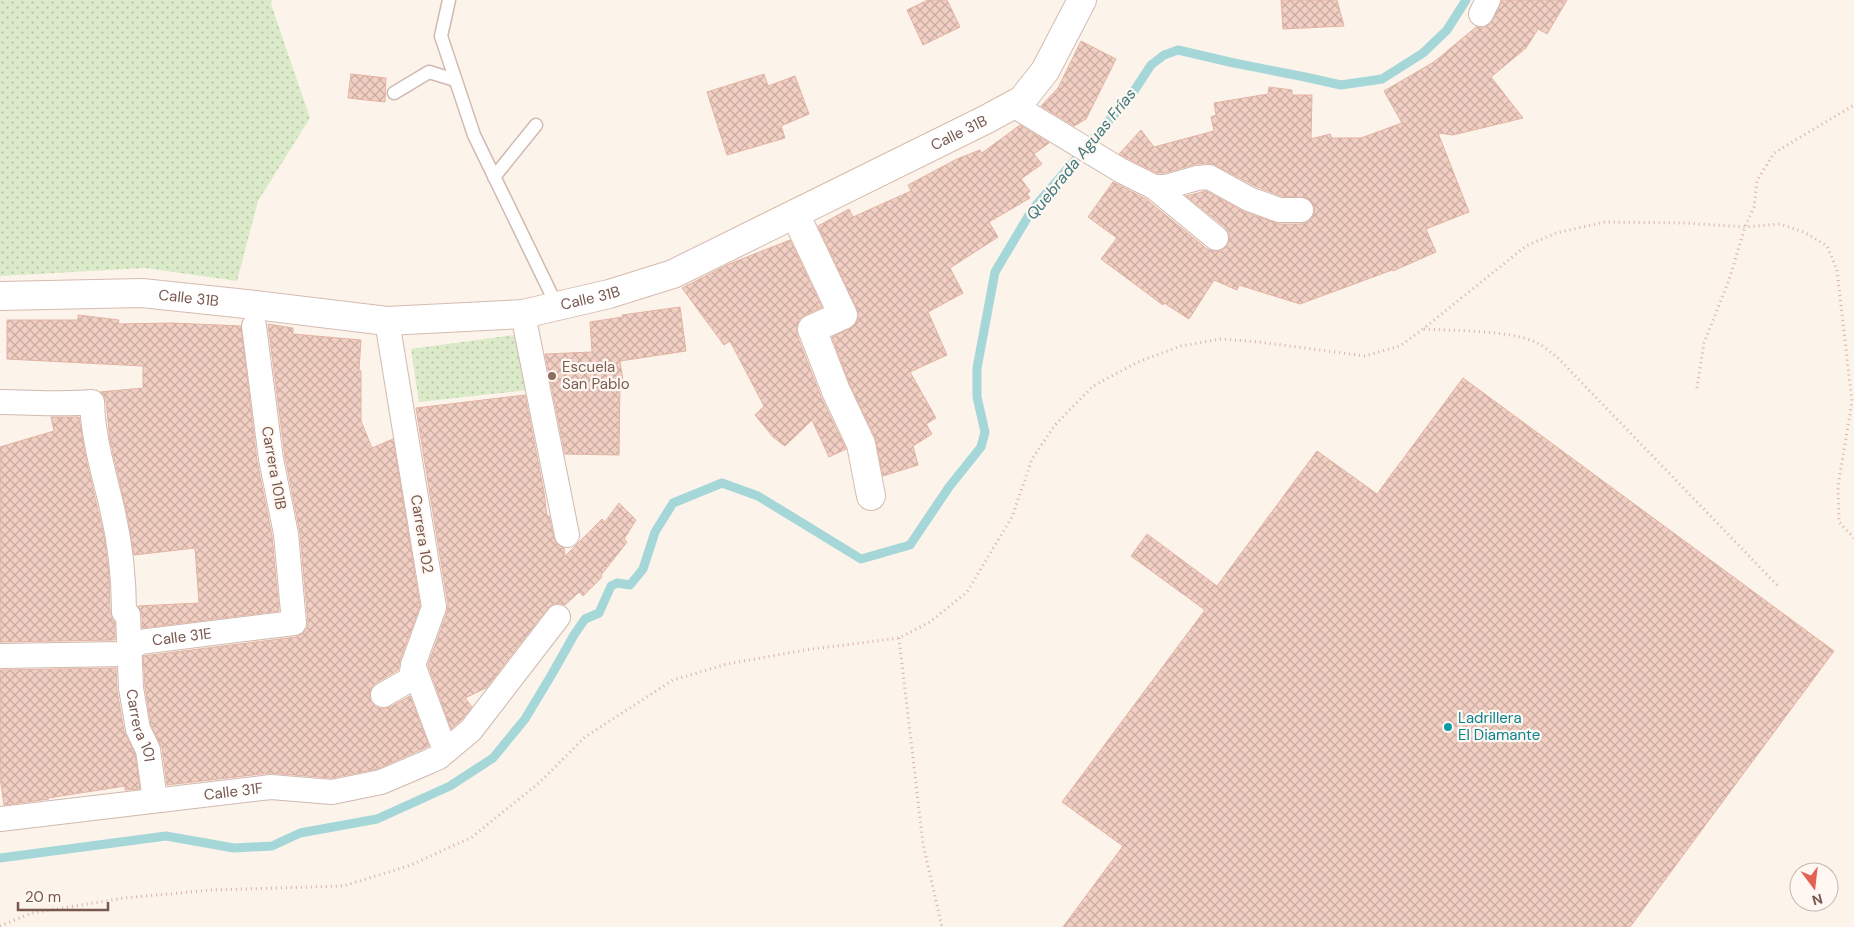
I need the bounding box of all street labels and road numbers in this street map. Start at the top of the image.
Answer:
street label: Calle 31B [927,111,990,155]
street label: Calle 31B [559,281,623,315]
street label: Calle 31B [158,285,220,311]
street label: Carrera 101B [257,425,291,511]
street label: Carrera 102 [406,493,438,575]
street label: Calle 31E [151,623,213,650]
street label: Carrera 101 [121,687,160,763]
street label: Calle 31F [203,778,264,805]

